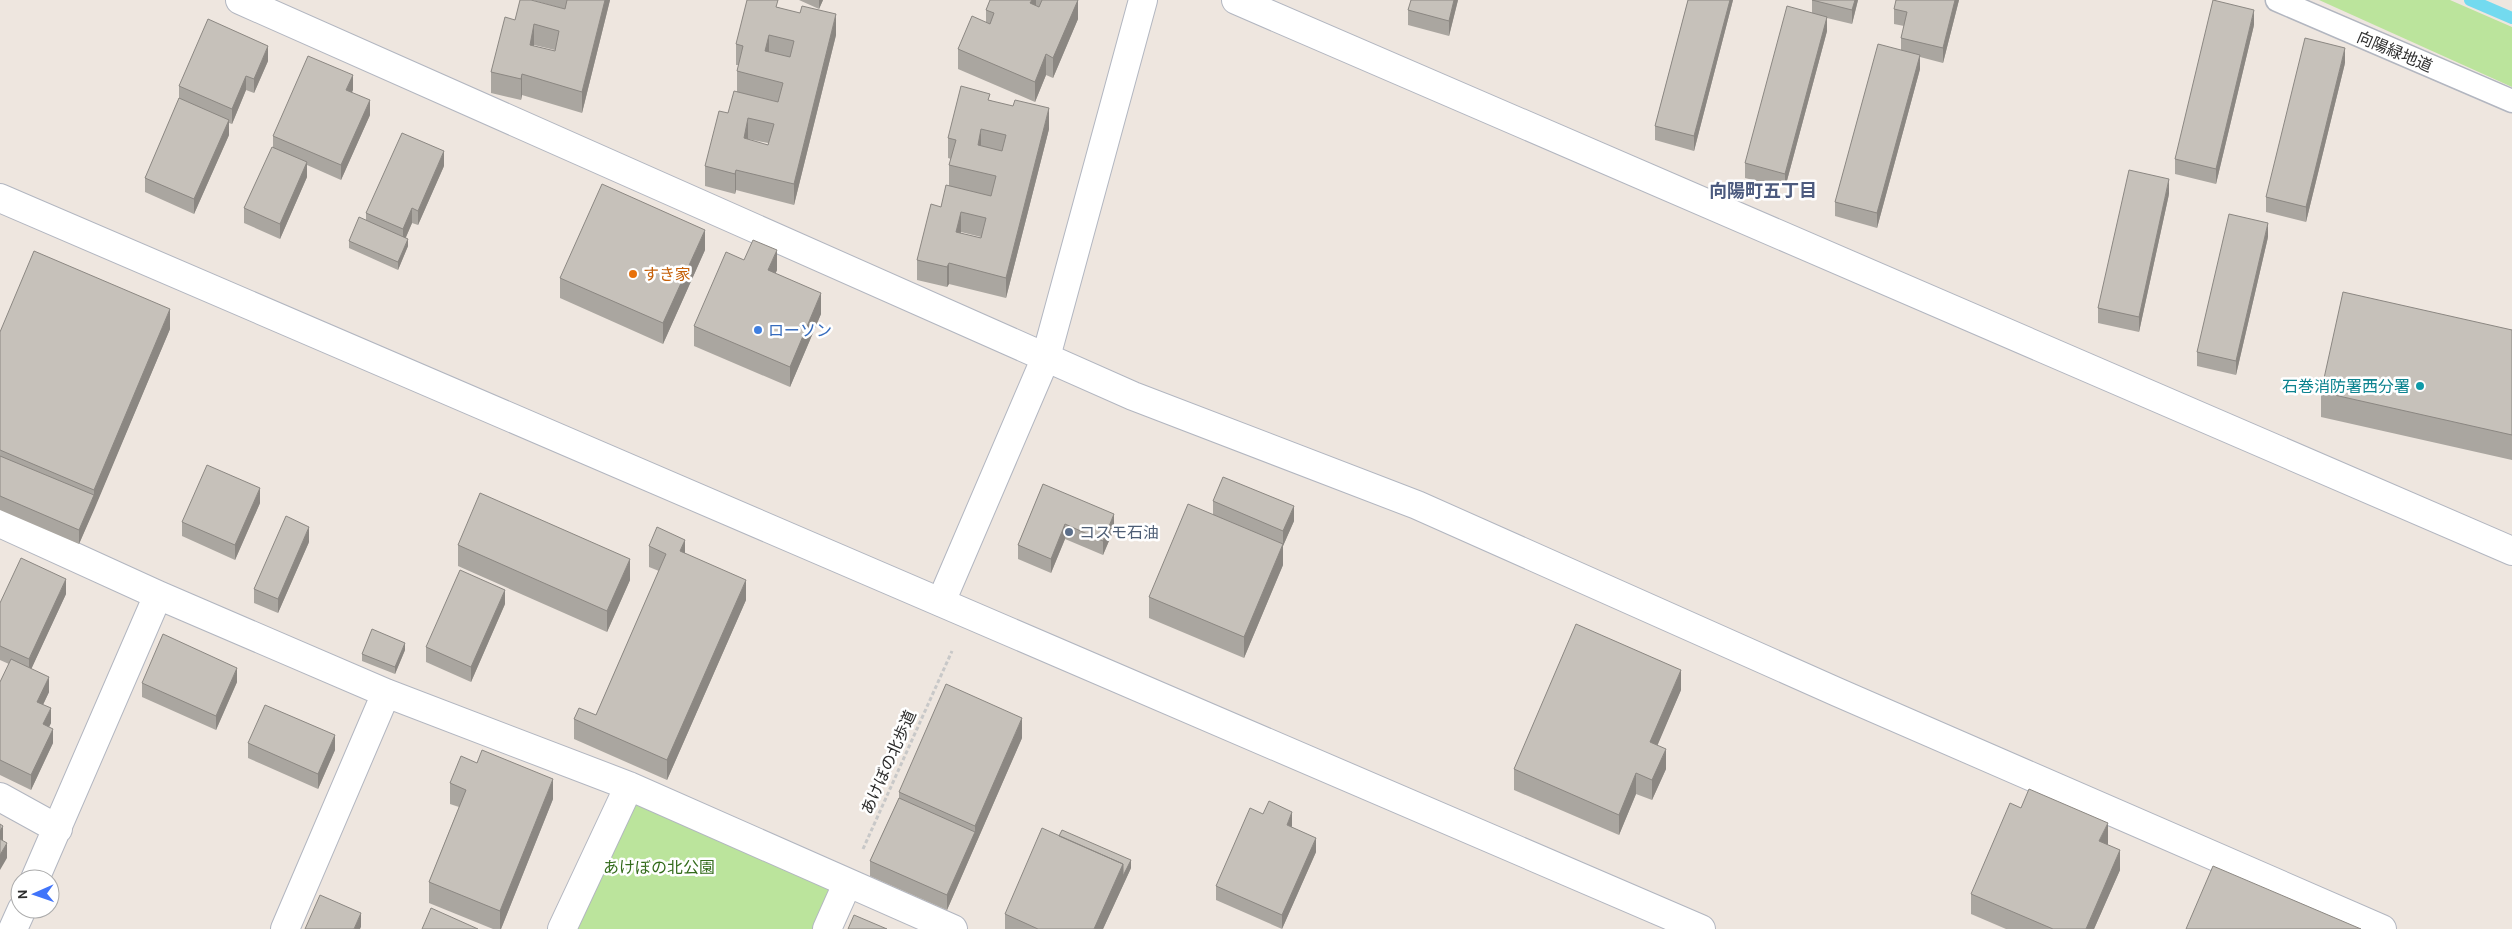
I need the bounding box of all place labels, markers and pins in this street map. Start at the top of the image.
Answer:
place label: すき家 [643,265,691,284]
marker: すき家 [627,268,639,280]
place label: ローソン [768,321,832,340]
marker: ローソン [752,324,764,336]
place label: 石巻消防署西分署 [2282,377,2410,396]
marker: 石巻消防署西分署 [2414,380,2426,392]
place label: コスモ石油 [1079,523,1159,542]
marker: コスモ石油 [1063,526,1075,538]

